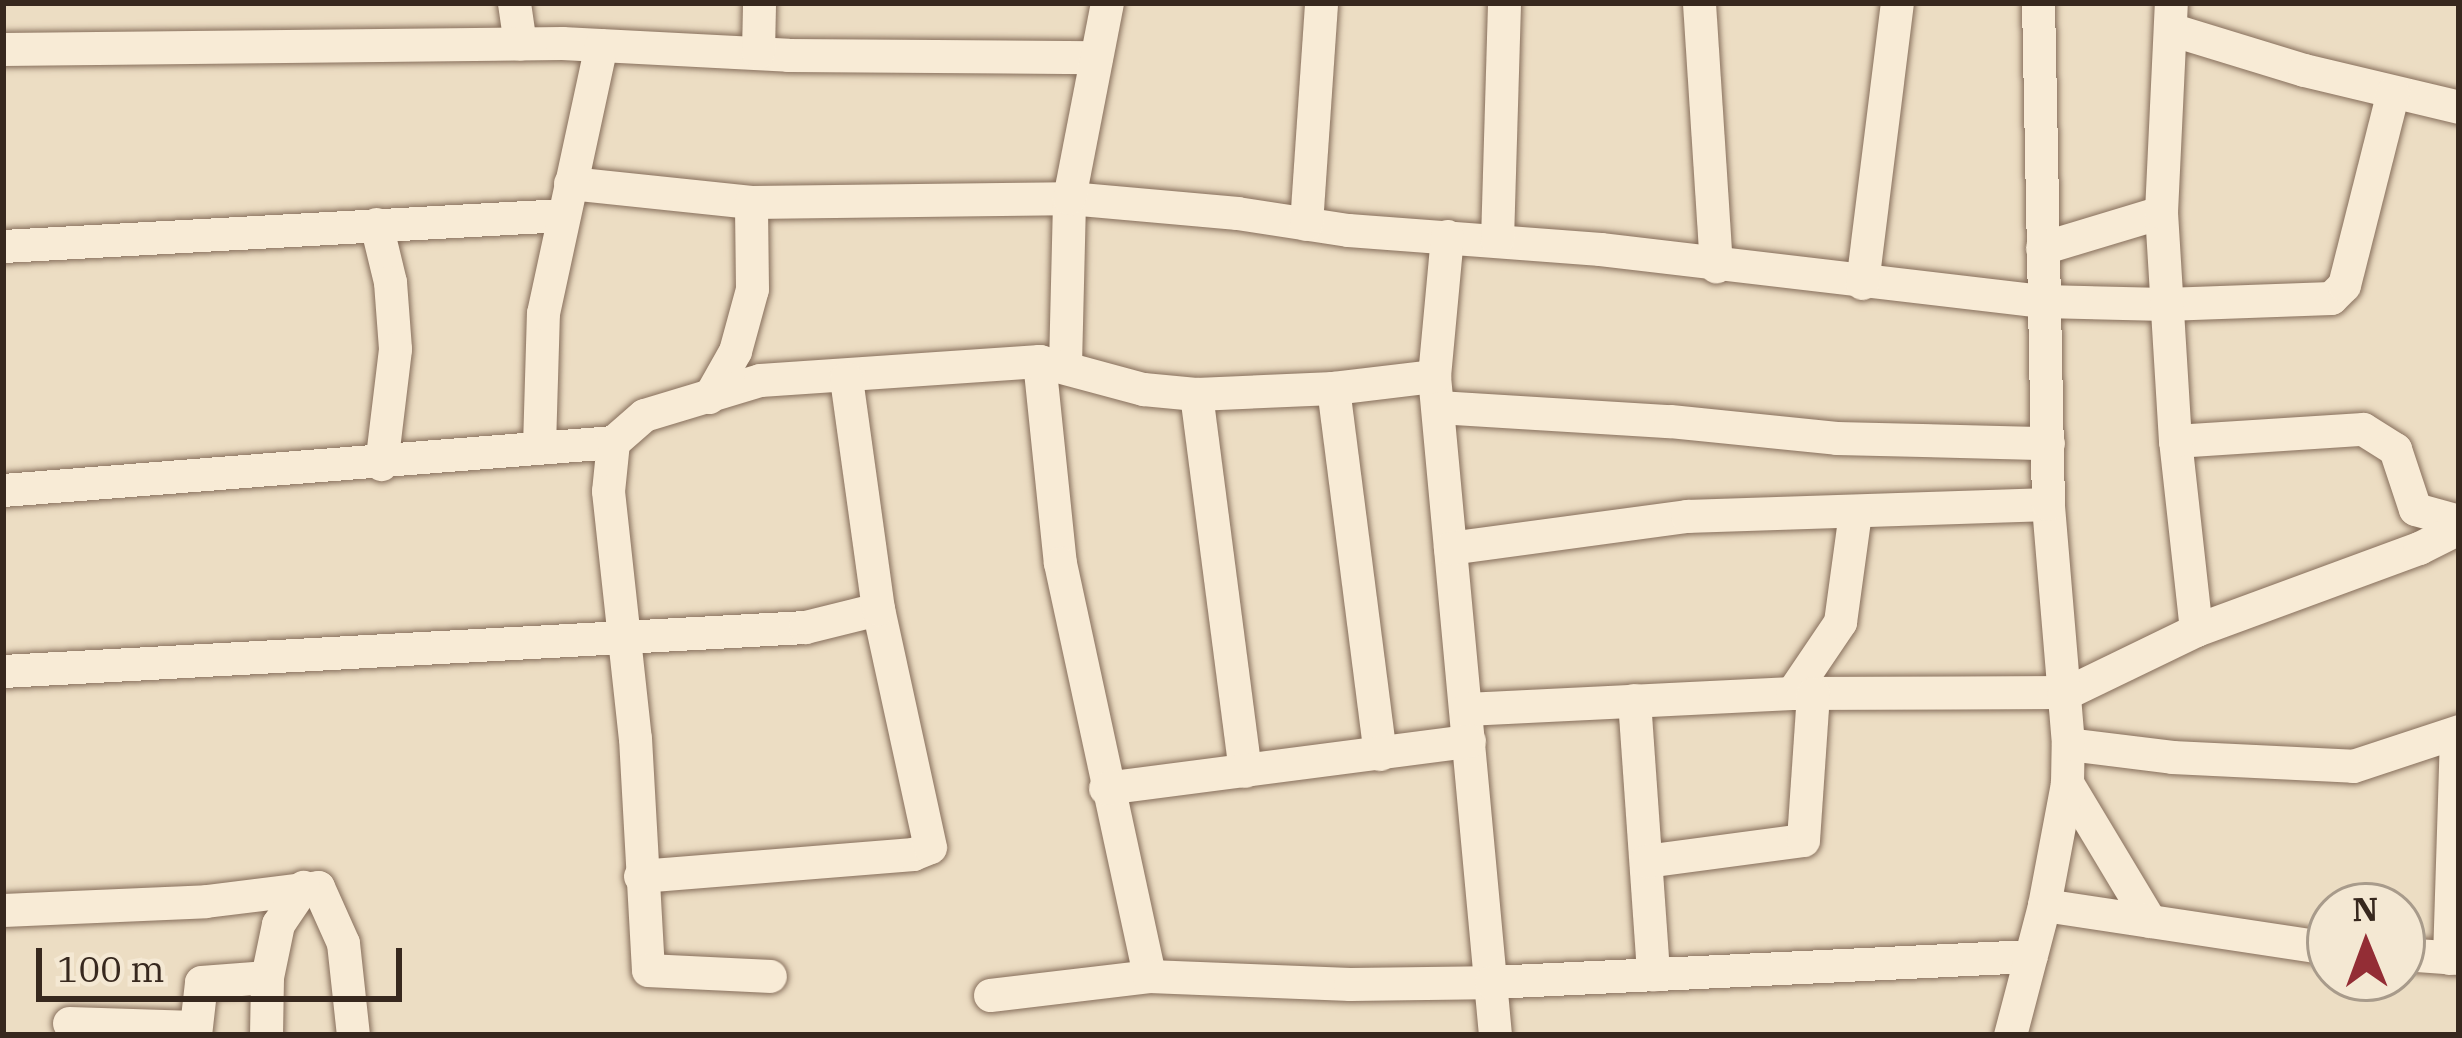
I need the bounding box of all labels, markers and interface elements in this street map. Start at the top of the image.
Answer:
north arrow [2306,882,2426,1002]
text: N [2352,887,2379,930]
scale bar [42,924,408,998]
text: 100 m [57,945,164,992]

